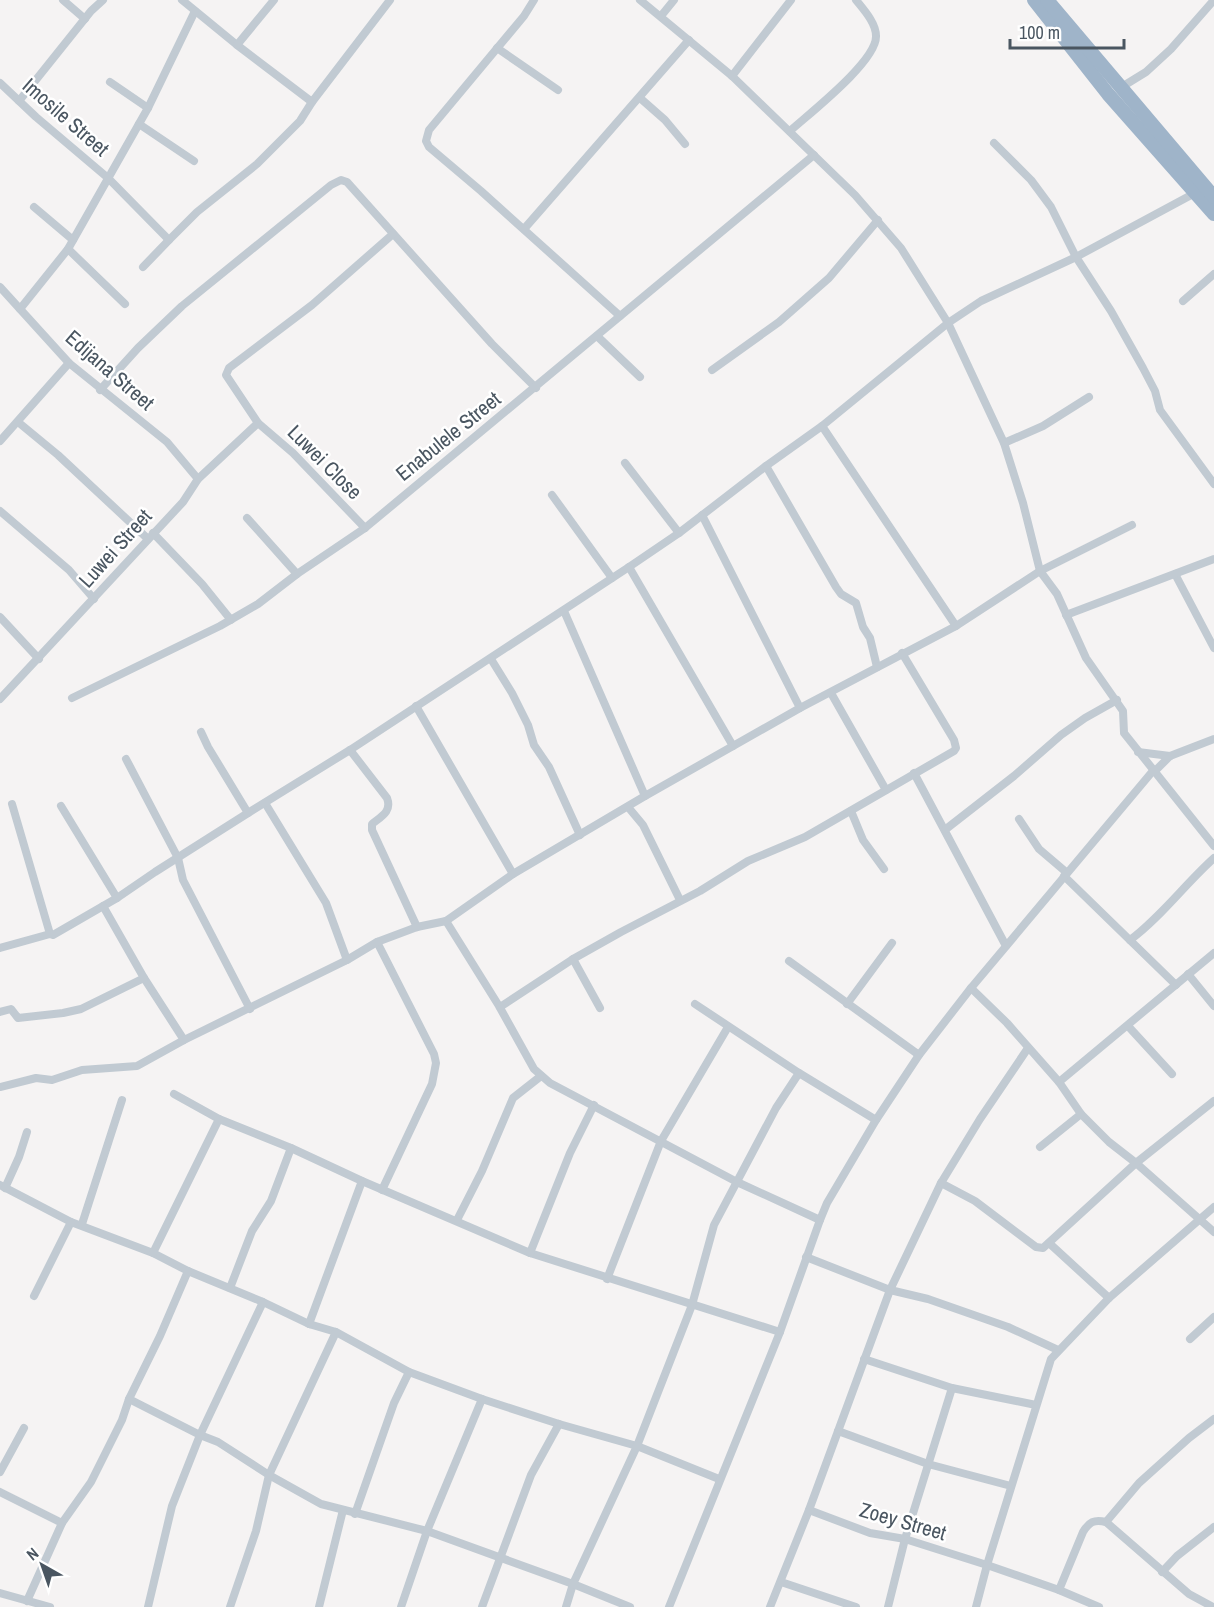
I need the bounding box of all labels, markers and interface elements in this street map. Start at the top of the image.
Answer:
scale bar [1010,12,1124,50]
text: 100 m [1019,20,1060,45]
street label: Imosile Street [16,71,116,163]
street label: Edijana Street [59,323,161,417]
street label: Enabulele Street [389,385,507,487]
street label: Luwei Close [281,418,369,506]
street label: Luwei Street [72,502,158,594]
street label: Zoey Street [856,1495,950,1547]
north arrow [12,1535,72,1595]
text: N [22,1542,43,1565]

